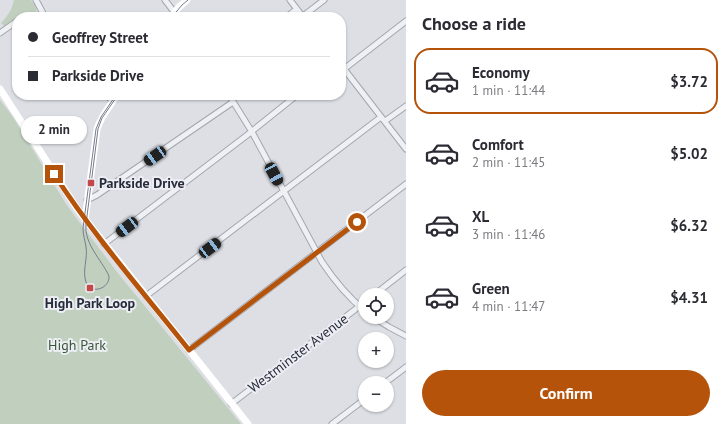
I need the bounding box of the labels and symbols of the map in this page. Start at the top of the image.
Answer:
callout: 2 min [21,116,87,144]
car [142,144,168,168]
car [263,161,285,187]
route end [45,165,63,183]
place label: Parkside Drive [99,174,185,192]
marker: Parkside Drive [86,178,96,188]
route start [348,213,366,231]
car [114,215,140,239]
car [197,236,223,260]
marker: High Park Loop [85,283,95,293]
place label: High Park Loop [45,294,136,312]
street label: Westminster Avenue [244,309,352,397]
park label: High Park [48,336,106,354]

